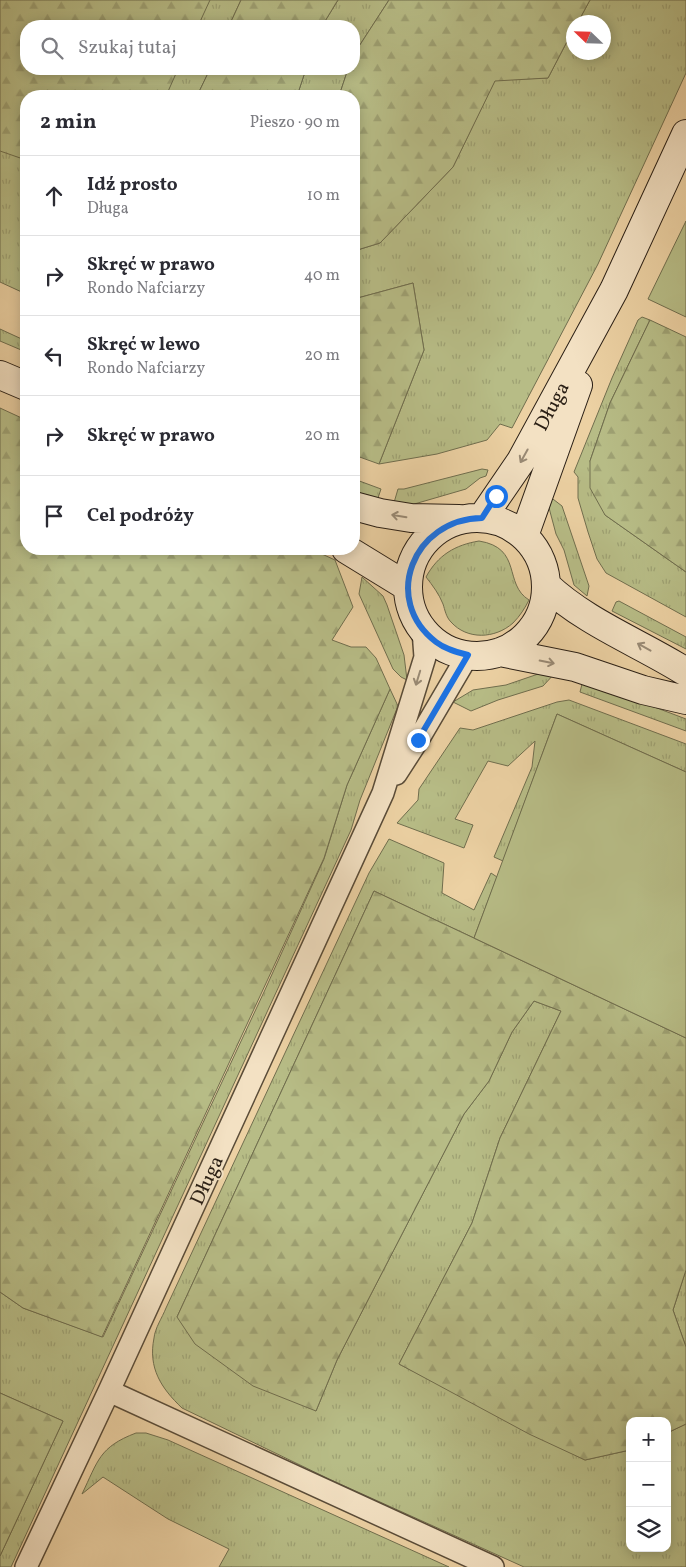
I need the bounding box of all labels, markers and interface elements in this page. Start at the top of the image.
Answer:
north arrow [566,15,611,60]
search box [20,20,360,75]
icon: search [38,34,66,62]
text: Szukaj tutaj [78,35,177,61]
text: 2 min [40,108,97,137]
text: Pieszo · 90 m [250,112,340,134]
text: Idź prosto [87,172,178,198]
icon: ahead [40,182,68,210]
text: 10 m [307,185,340,207]
text: Długa [87,198,129,220]
text: Skręć w prawo [87,252,215,278]
icon: right [40,262,68,290]
text: 40 m [304,265,340,287]
text: Rondo Nafciarzy [87,278,205,300]
text: Skręć w lewo [87,332,200,358]
icon: left [40,342,68,370]
text: 20 m [305,345,340,367]
text: Rondo Nafciarzy [87,358,205,380]
street label: Długa [528,377,577,436]
icon: right [40,422,68,450]
text: Skręć w prawo [87,423,215,449]
text: 20 m [305,425,340,447]
one-way arrow [519,448,528,463]
route start [485,485,508,508]
icon: arrive [40,502,68,530]
text: Cel podróży [87,503,194,529]
one-way arrow [391,511,407,521]
one-way arrow [637,642,651,652]
one-way arrow [539,657,555,667]
one-way arrow [413,669,423,685]
route end [407,729,430,752]
street label: Długa [184,1151,232,1210]
map controls [626,1417,671,1552]
button: + [626,1417,671,1462]
button: − [626,1462,671,1507]
button: layers [626,1507,671,1552]

